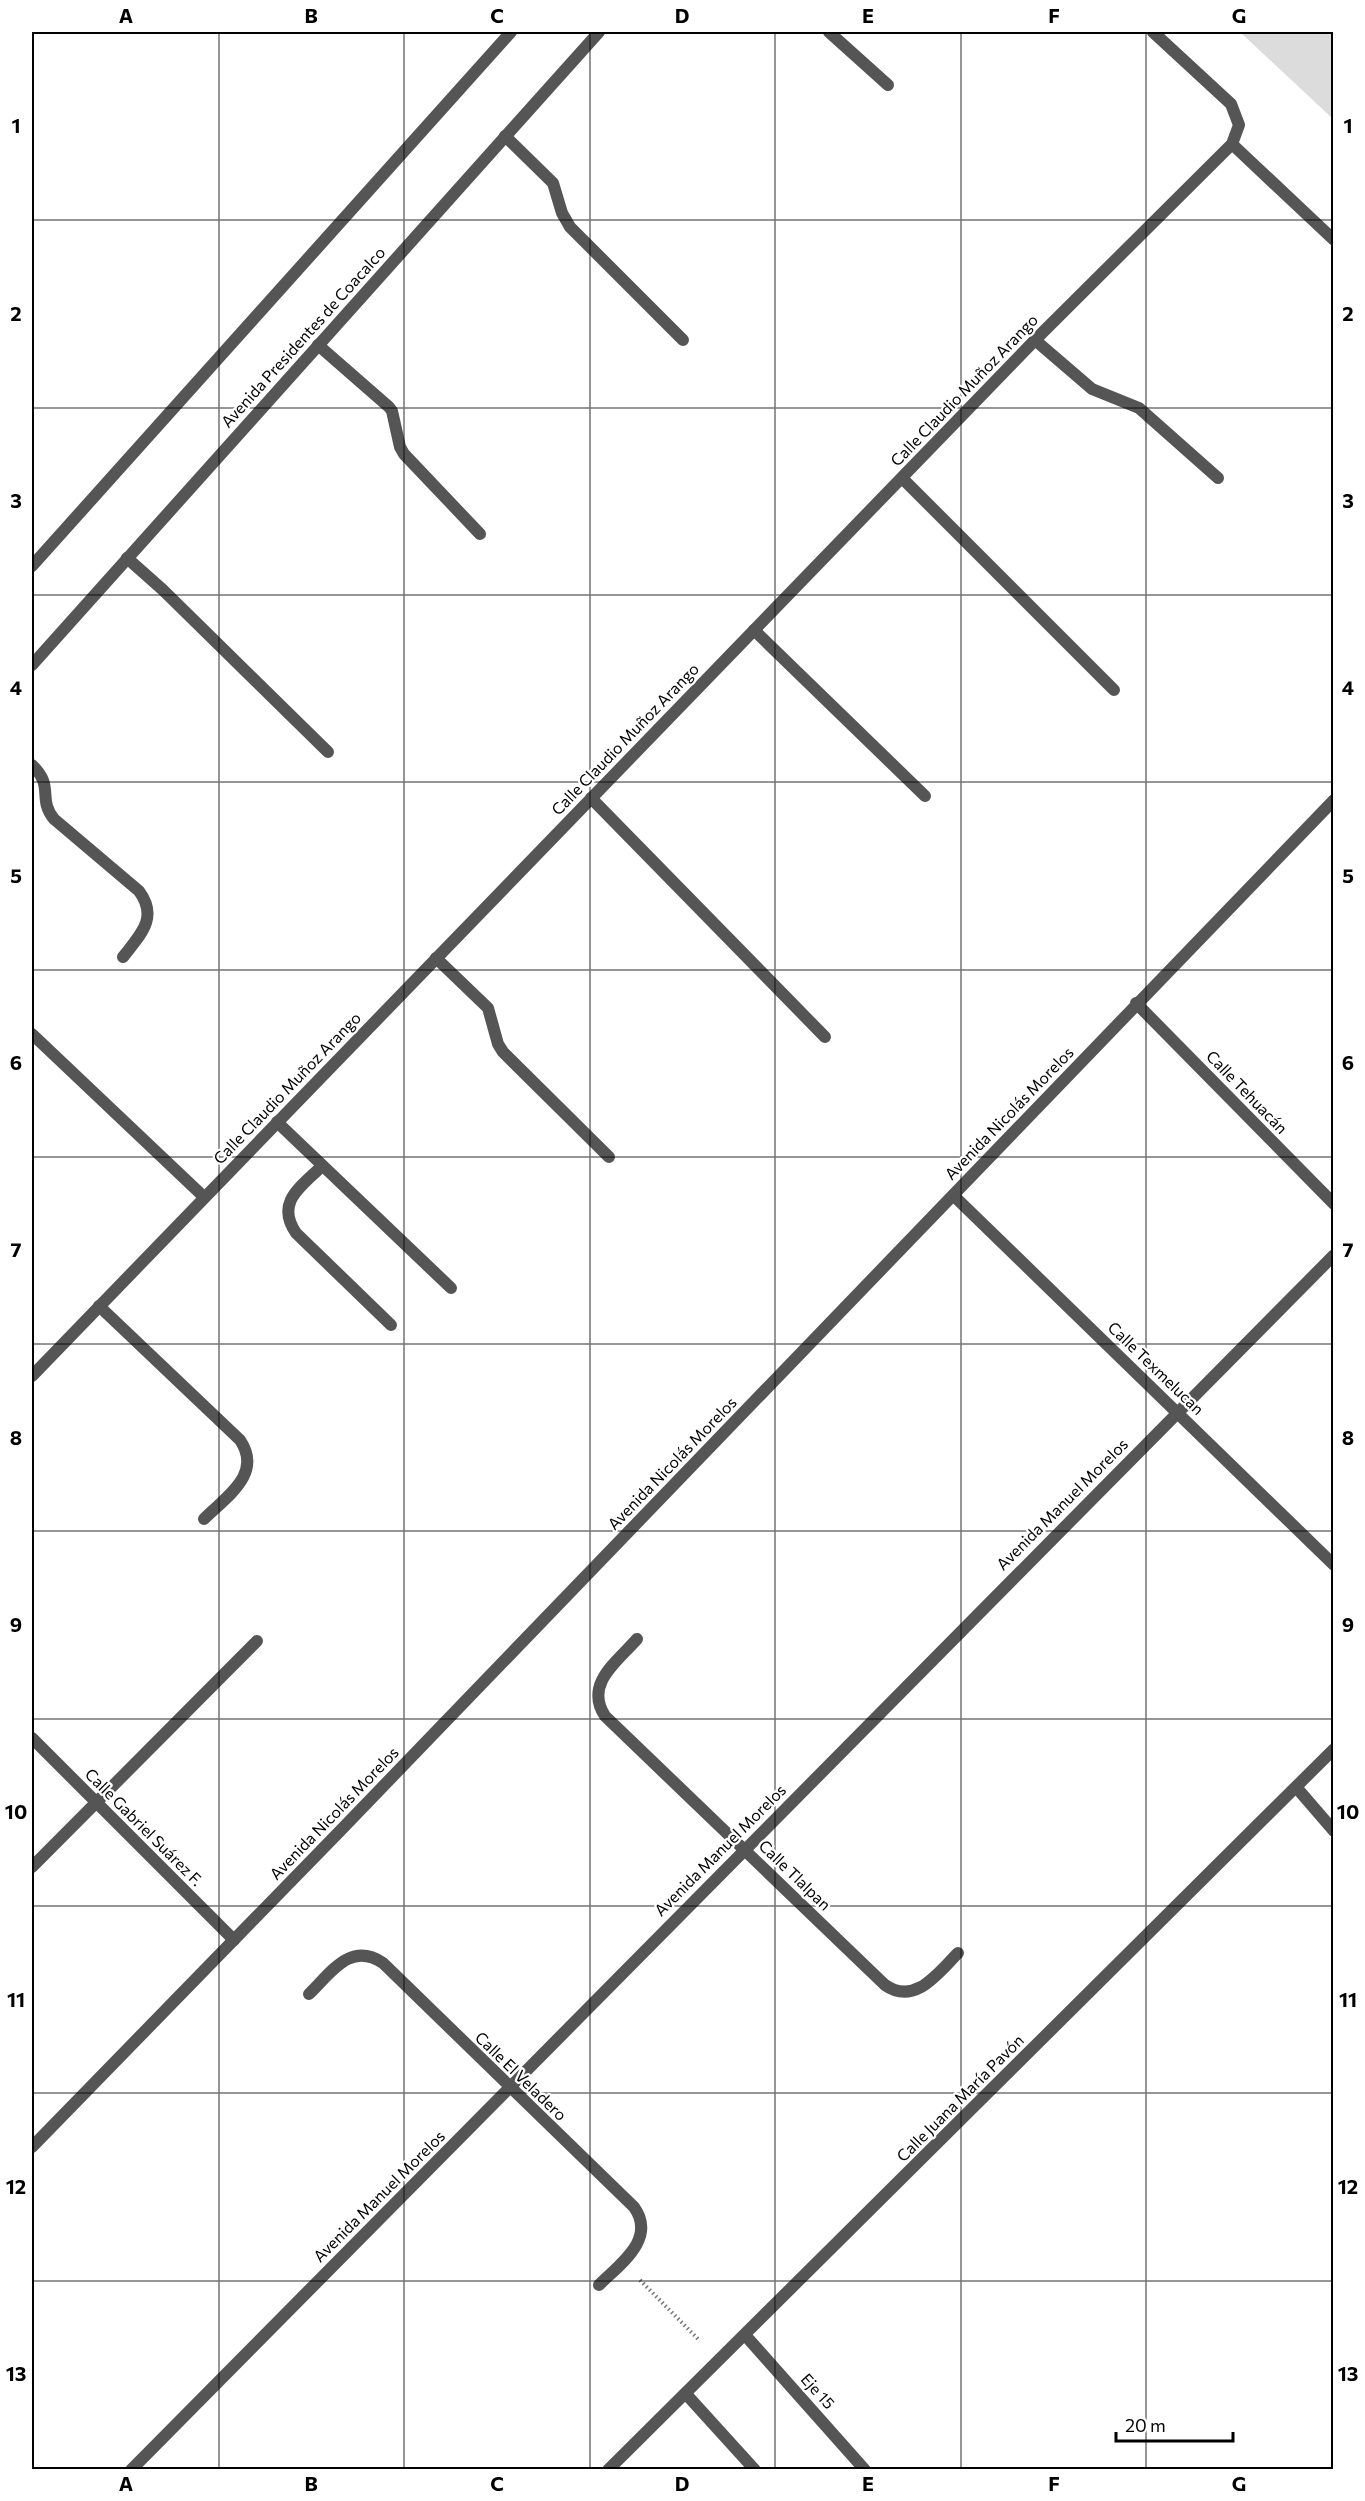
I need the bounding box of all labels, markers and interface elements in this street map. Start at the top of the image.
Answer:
text: A [119,3,133,27]
text: B [304,3,318,27]
text: C [490,3,504,27]
text: D [675,3,689,27]
text: E [862,3,874,27]
text: F [1048,3,1060,27]
text: G [1232,3,1246,27]
text: 1 [11,113,21,137]
text: 1 [1343,113,1353,137]
street label: Avenida Presidentes de Coacalco [217,243,389,431]
text: 2 [10,301,22,325]
text: 2 [1342,301,1354,325]
street label: Calle Claudio Muñoz Arango [886,310,1041,470]
text: 3 [10,488,22,512]
text: 3 [1342,488,1354,512]
street label: Calle Claudio Muñoz Arango [547,659,702,819]
text: 4 [10,675,22,699]
text: 4 [1342,675,1354,699]
text: 5 [10,863,22,887]
text: 5 [1342,863,1354,887]
street label: Calle Claudio Muñoz Arango [209,1008,364,1168]
street label: Avenida Nicolás Morelos [940,1042,1077,1183]
street label: Calle Tehuacán [1203,1046,1292,1137]
text: 6 [10,1050,22,1074]
text: 6 [1342,1050,1354,1074]
text: 7 [11,1237,22,1261]
text: 7 [1343,1237,1354,1261]
street label: Calle Texmelucan [1105,1317,1208,1418]
street label: Avenida Nicolás Morelos [603,1392,740,1533]
text: 8 [10,1425,22,1449]
text: 8 [1342,1425,1354,1449]
street label: Avenida Manuel Morelos [992,1434,1131,1573]
text: 9 [10,1612,22,1636]
text: 9 [1342,1612,1354,1636]
street label: Avenida Nicolás Morelos [265,1742,402,1883]
street label: Calle Gabriel Suárez F. [82,1764,207,1889]
street label: Avenida Manuel Morelos [650,1780,789,1919]
text: 10 [5,1799,27,1823]
text: 10 [1337,1799,1359,1823]
street label: Calle Tlalpan [755,1836,835,1914]
text: 11 [7,1987,25,2011]
text: 11 [1339,1987,1357,2011]
street label: Calle El Veladero [472,2027,571,2124]
street label: Calle Juana María Pavón [892,2030,1027,2165]
street label: Avenida Manuel Morelos [309,2126,448,2265]
text: 12 [6,2174,26,2198]
text: 12 [1338,2174,1358,2198]
text: 13 [6,2361,26,2385]
text: 13 [1338,2361,1358,2385]
street label: Eje 15 [798,2369,839,2412]
scale bar [1116,2405,1233,2443]
text: 20 m [1125,2414,1166,2436]
text: A [119,2471,133,2495]
text: B [304,2471,318,2495]
text: C [490,2471,504,2495]
text: D [675,2471,689,2495]
text: E [862,2471,874,2495]
text: F [1048,2471,1060,2495]
text: G [1232,2471,1246,2495]

